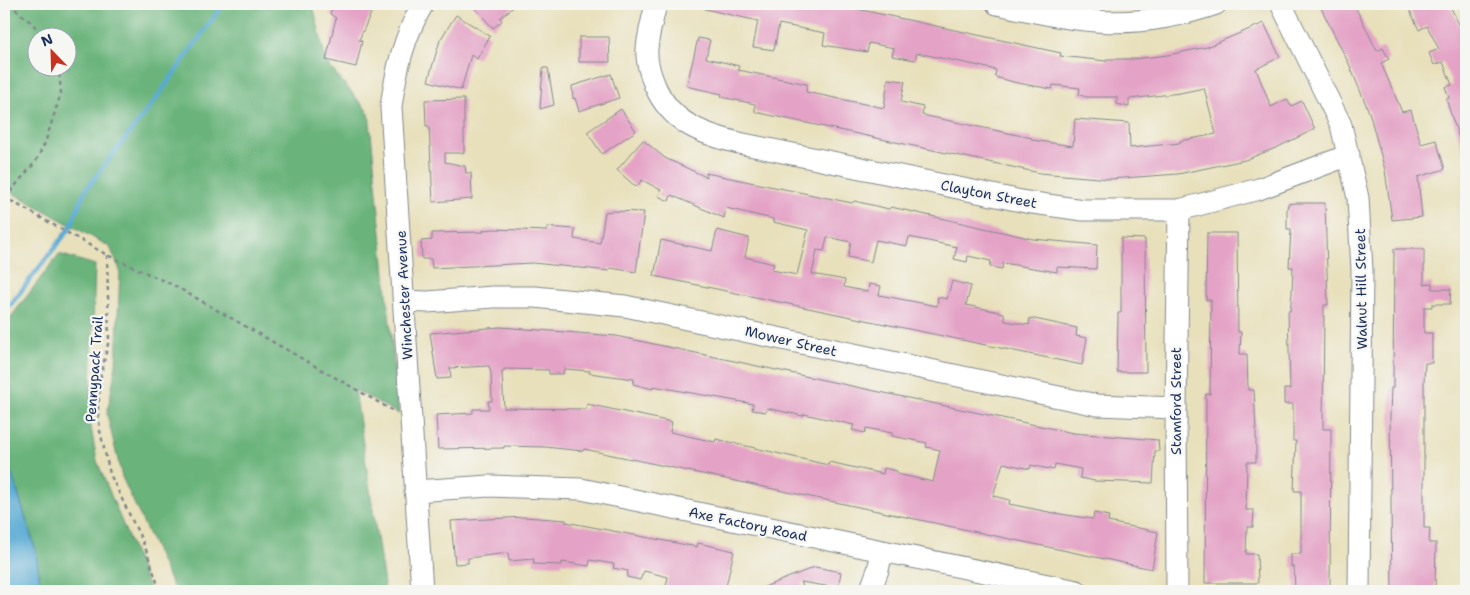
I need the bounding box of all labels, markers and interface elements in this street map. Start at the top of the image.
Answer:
north arrow [28,28,78,78]
text: N [38,30,56,50]
street label: Clayton Street [939,176,1039,212]
street label: Walnut Hill Street [1351,228,1371,350]
street label: Winchester Avenue [392,230,416,360]
street label: Pennypack Trail [81,315,107,423]
street label: Mower Street [743,322,839,360]
street label: Stamford Street [1167,347,1185,455]
street label: Axe Factory Road [687,503,809,545]

